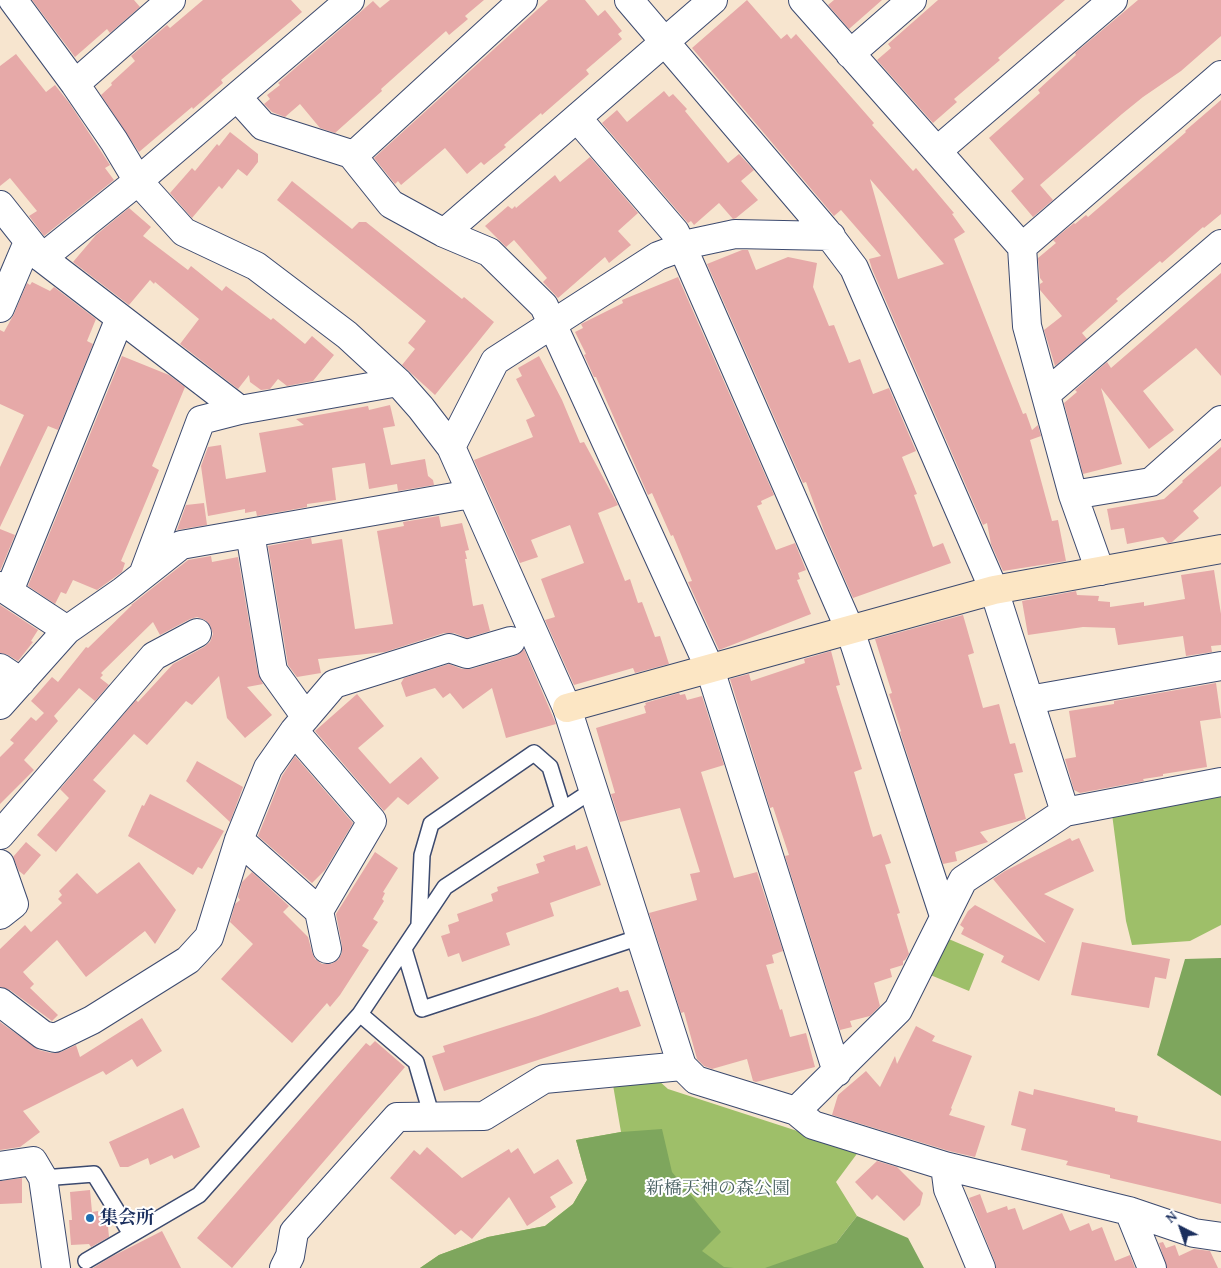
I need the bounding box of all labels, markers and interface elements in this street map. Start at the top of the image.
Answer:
park label: 新橋天神の森公園 [646,1178,790,1200]
north arrow [1156,1203,1206,1253]
text: N [1161,1206,1181,1227]
place label: 集会所 [100,1207,154,1229]
marker: 集会所 [84,1212,96,1224]

